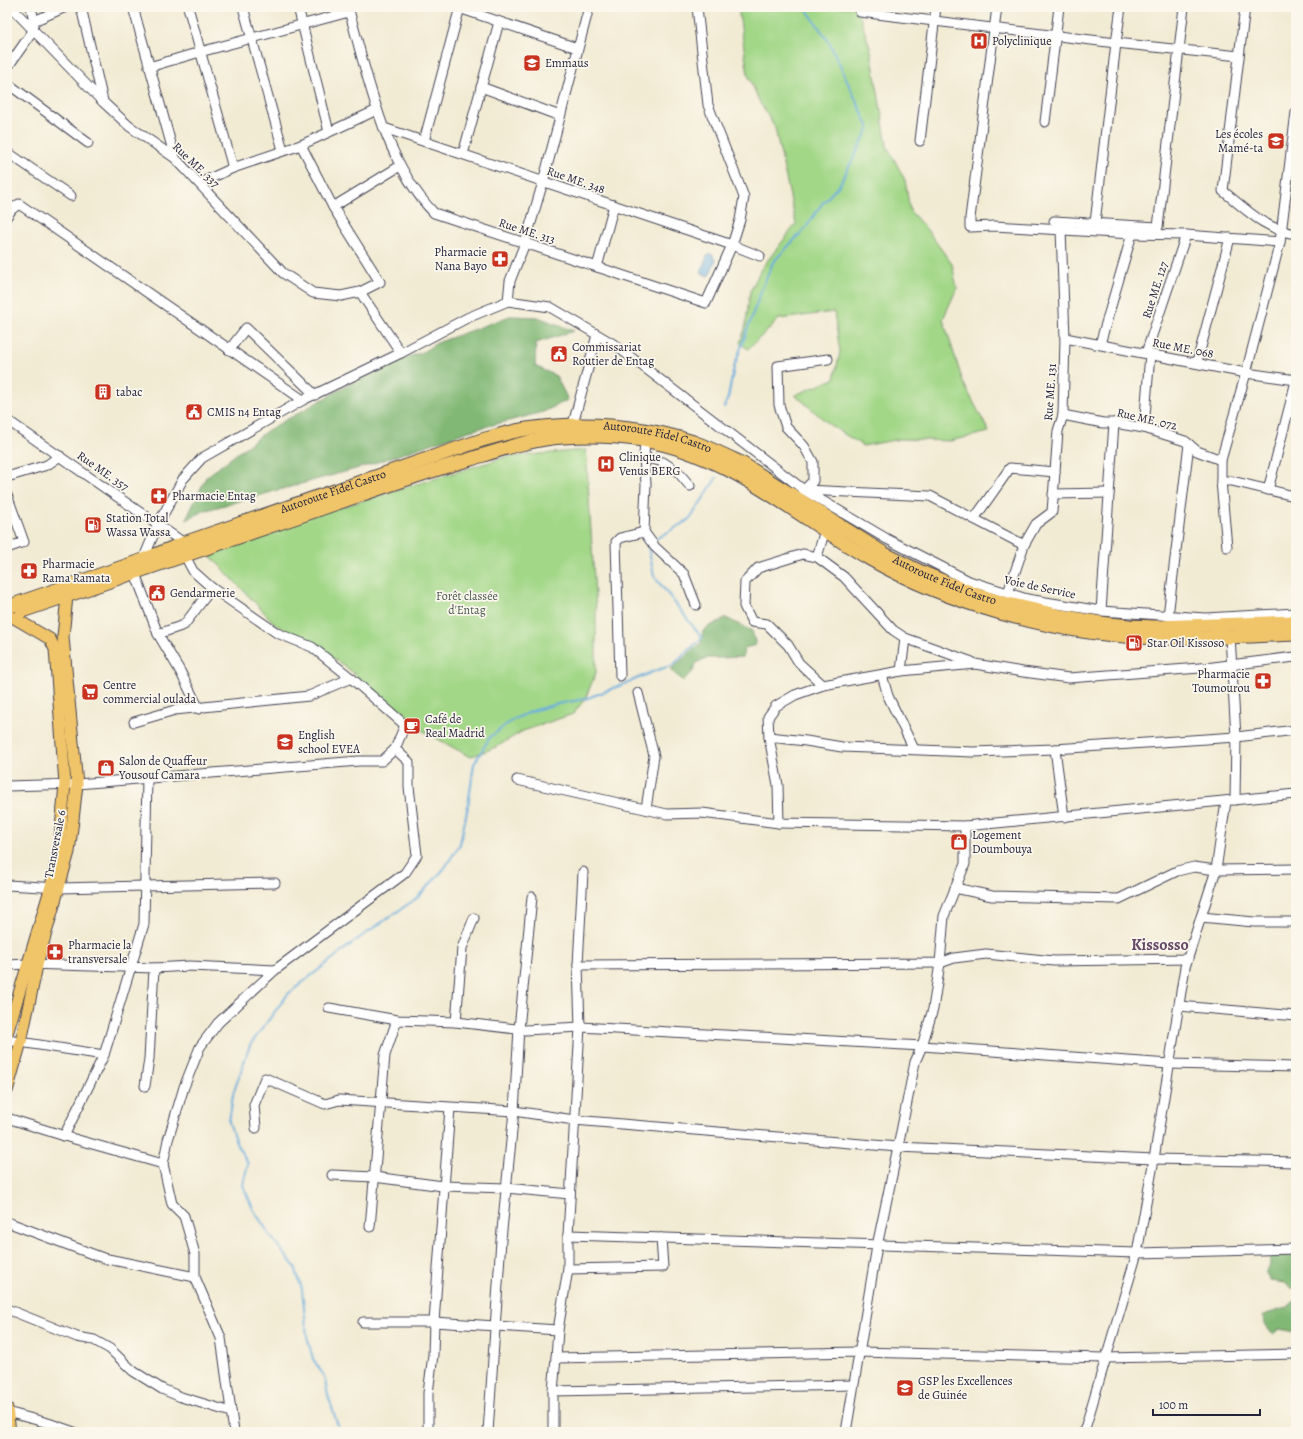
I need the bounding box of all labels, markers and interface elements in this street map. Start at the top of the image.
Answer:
hospital icon: Polyclinique [969,31,989,51]
place label: Polyclinique [992,33,1052,49]
school or university icon: Emmaus [522,53,542,73]
place label: Emmaus [545,55,589,71]
place label: Les écoles Mamé-ta [1215,126,1263,156]
school or university icon: Les écoles Mamé-ta [1266,131,1286,151]
street label: Rue ME. 337 [169,139,224,192]
street label: Rue ME. 348 [545,163,607,197]
street label: Rue ME. 313 [497,214,557,248]
place label: Pharmacie Nana Bayo [434,244,487,274]
pharmacy icon: Pharmacie Nana Bayo [490,249,510,269]
street label: Rue ME. 127 [1138,259,1172,321]
street label: Rue ME. 068 [1151,334,1215,362]
place label: Commissariat Routier de Entag [572,339,654,369]
public building icon: Commissariat Routier de Entag [549,344,569,364]
street label: Rue ME. 131 [1040,363,1060,421]
building icon: tabac [93,382,113,402]
place label: tabac [116,384,142,400]
public building icon: CMIS n4 Entag [184,402,204,422]
place label: CMIS n4 Entag [207,404,281,420]
street label: Rue ME. 072 [1115,404,1179,434]
street label: Autoroute Fidel Castro [602,417,714,457]
street label: Rue ME. 357 [74,447,133,495]
place label: Clinique Venus BERG [618,449,681,479]
hospital icon: Clinique Venus BERG [596,454,616,474]
street label: Autoroute Fidel Castro [277,466,388,517]
pharmacy icon: Pharmacie Entag [149,486,169,506]
place label: Pharmacie Entag [172,488,256,504]
place label: Station Total Wassa Wassa [105,510,171,540]
fuel station icon: Station Total Wassa Wassa [83,515,103,535]
street label: Autoroute Fidel Castro [889,551,998,608]
place label: Pharmacie Rama Ramata [42,556,111,586]
pharmacy icon: Pharmacie Rama Ramata [19,561,39,581]
street label: Voie de Service [1002,571,1077,602]
public building icon: Gendarmerie [147,583,167,603]
place label: Gendarmerie [170,585,235,601]
park label: Forêt classée d'Entag [436,588,498,618]
fuel station icon: Star Oil Kissoso [1124,633,1144,653]
place label: Star Oil Kissoso [1147,635,1224,651]
place label: Pharmacie Toumourou [1192,666,1251,696]
pharmacy icon: Pharmacie Toumourou [1253,671,1273,691]
place label: Centre commercial oulada [103,677,197,707]
supermarket icon: Centre commercial oulada [80,682,100,702]
place label: Café de Real Madrid [425,711,485,741]
cafe icon: Café de Real Madrid [402,716,422,736]
place label: English school EVEA [298,727,361,757]
school or university icon: English school EVEA [275,732,295,752]
place label: Salon de Quaffeur Yousouf Camara [118,753,207,783]
shop icon: Salon de Quaffeur Yousouf Camara [96,758,116,778]
street label: Transversale 6 [41,808,70,880]
place label: Logement Doumbouya [972,827,1033,857]
shop icon: Logement Doumbouya [949,832,969,852]
district label: Kissosso [1131,934,1189,956]
place label: Pharmacie la transversale [68,937,132,967]
pharmacy icon: Pharmacie la transversale [45,942,65,962]
place label: GSP les Excellences de Guinée [918,1373,1013,1403]
school or university icon: GSP les Excellences de Guinée [895,1378,915,1398]
scale bar [1153,1391,1260,1417]
text: 100 m [1159,1397,1188,1413]

